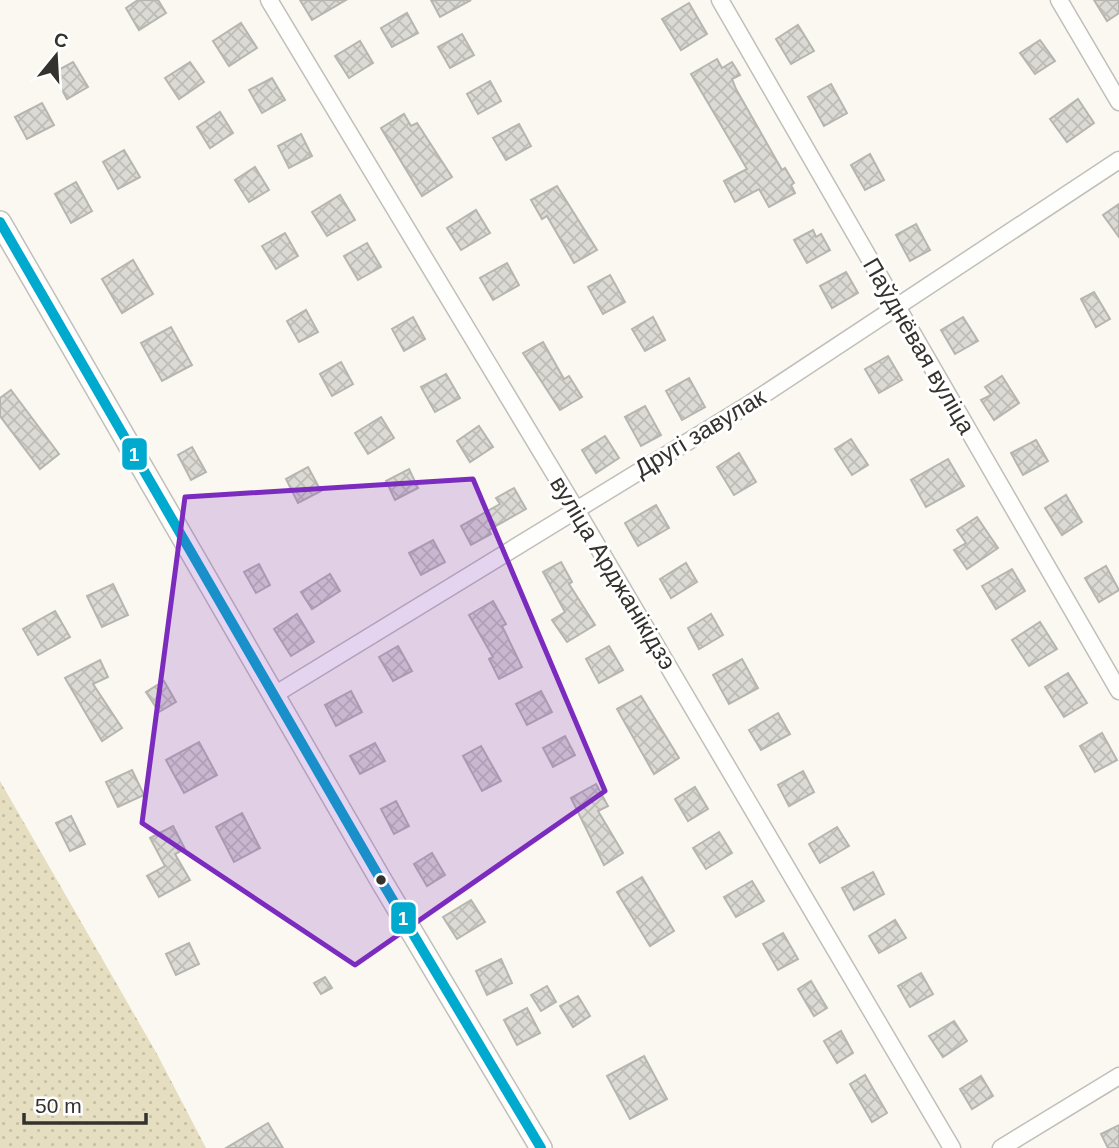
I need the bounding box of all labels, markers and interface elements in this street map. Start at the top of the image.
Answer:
north arrow [21,21,91,91]
text: С [51,28,71,52]
street label: Паўднёвая вуліца [858,253,981,439]
street label: Другі завулак [629,383,771,482]
line badge: 1 [121,437,148,471]
text: 1 [129,444,140,465]
street label: вуліца Арджанікідзэ [545,471,682,674]
unlabelled marker [374,873,388,887]
line badge: 1 [390,901,417,935]
text: 1 [398,908,409,929]
scale bar [24,1082,147,1126]
text: 50 m [35,1094,82,1117]

